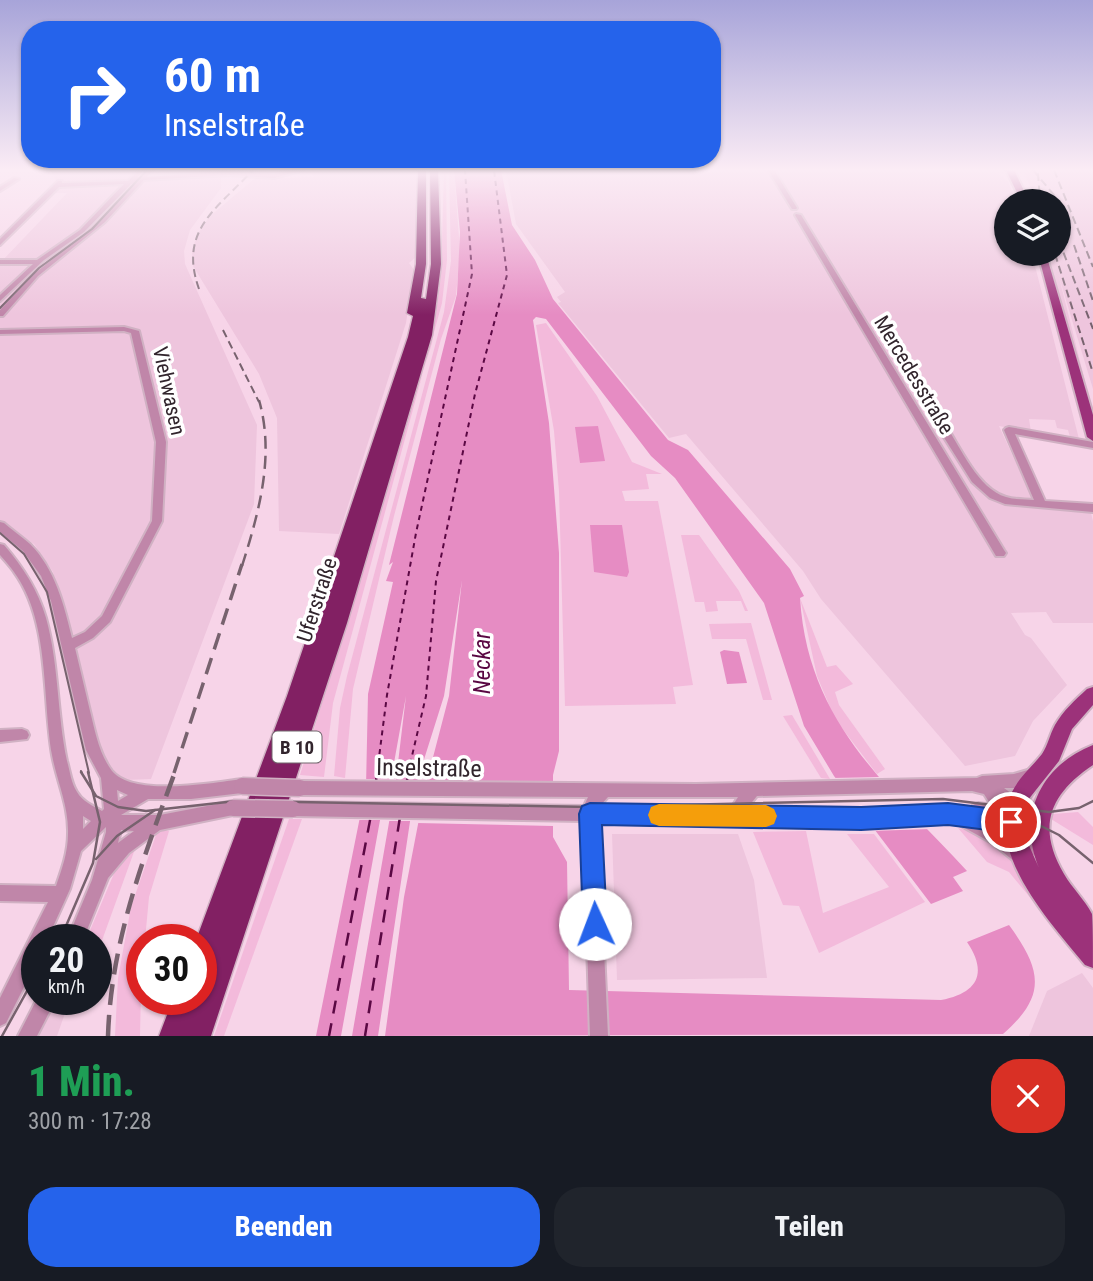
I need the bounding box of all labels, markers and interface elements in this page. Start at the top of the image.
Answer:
text: 60 m [164,47,261,104]
icon: right [49,49,140,140]
text: Inselstraße [164,106,305,144]
map controls [994,189,1071,266]
button: layers [994,189,1071,266]
street label: Mercedesstraße [869,311,959,439]
street label: Viehwasen [148,345,190,437]
street label: Uferstraße [292,555,342,645]
water label: Neckar [469,631,496,694]
road number: B 10 [272,732,322,762]
street label: Inselstraße [376,753,482,783]
pin [981,792,1041,852]
icon: arrive [992,803,1030,841]
position arrow [558,887,632,961]
speed limit sign: 30 [126,924,217,1015]
text: 20 [49,940,84,981]
text: km/h [48,976,85,997]
text: 1 Min. [28,1057,135,1106]
button: close [991,1059,1065,1133]
text: 300 m · 17:28 [28,1108,152,1135]
button: Beenden [28,1187,540,1267]
button: Teilen [554,1187,1065,1267]

